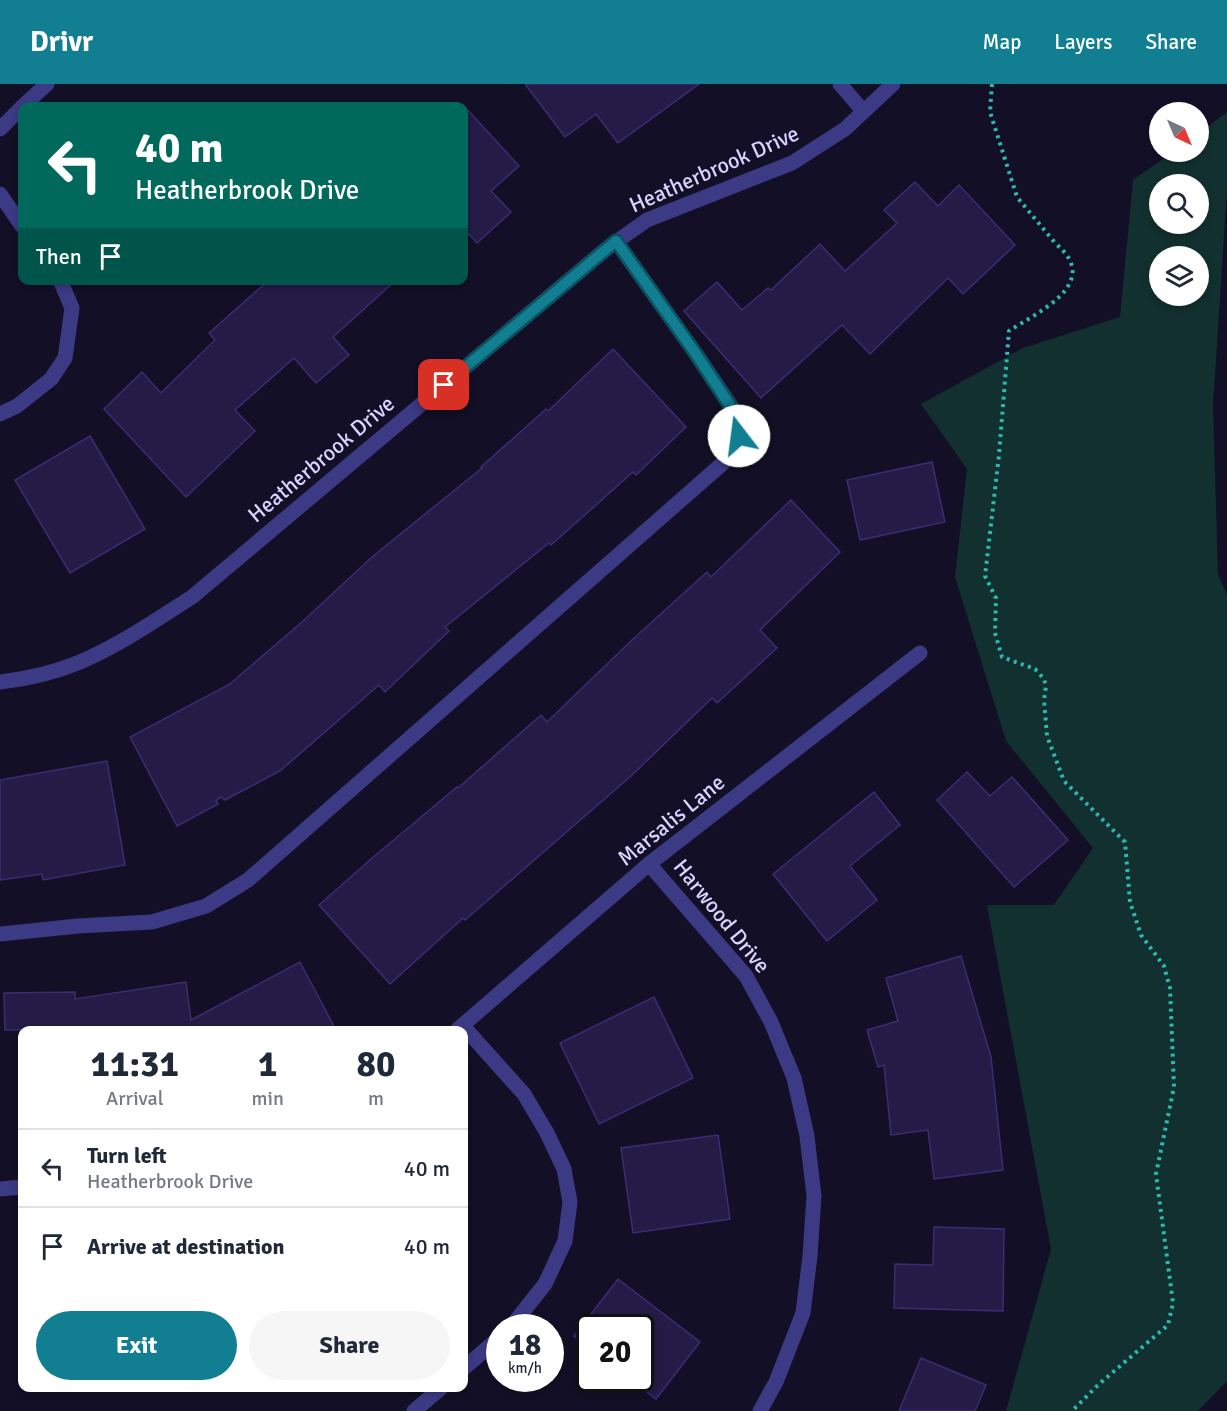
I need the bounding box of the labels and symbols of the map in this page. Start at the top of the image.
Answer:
north arrow [1149,102,1209,162]
street label: Heatherbrook Drive [625,119,803,219]
pin [418,359,469,410]
street label: Heatherbrook Drive [242,390,400,528]
position arrow [707,404,771,468]
street label: Marsalis Lane [612,769,730,871]
street label: Harwood Drive [668,854,776,978]
speed limit sign: 20 [576,1314,654,1392]

